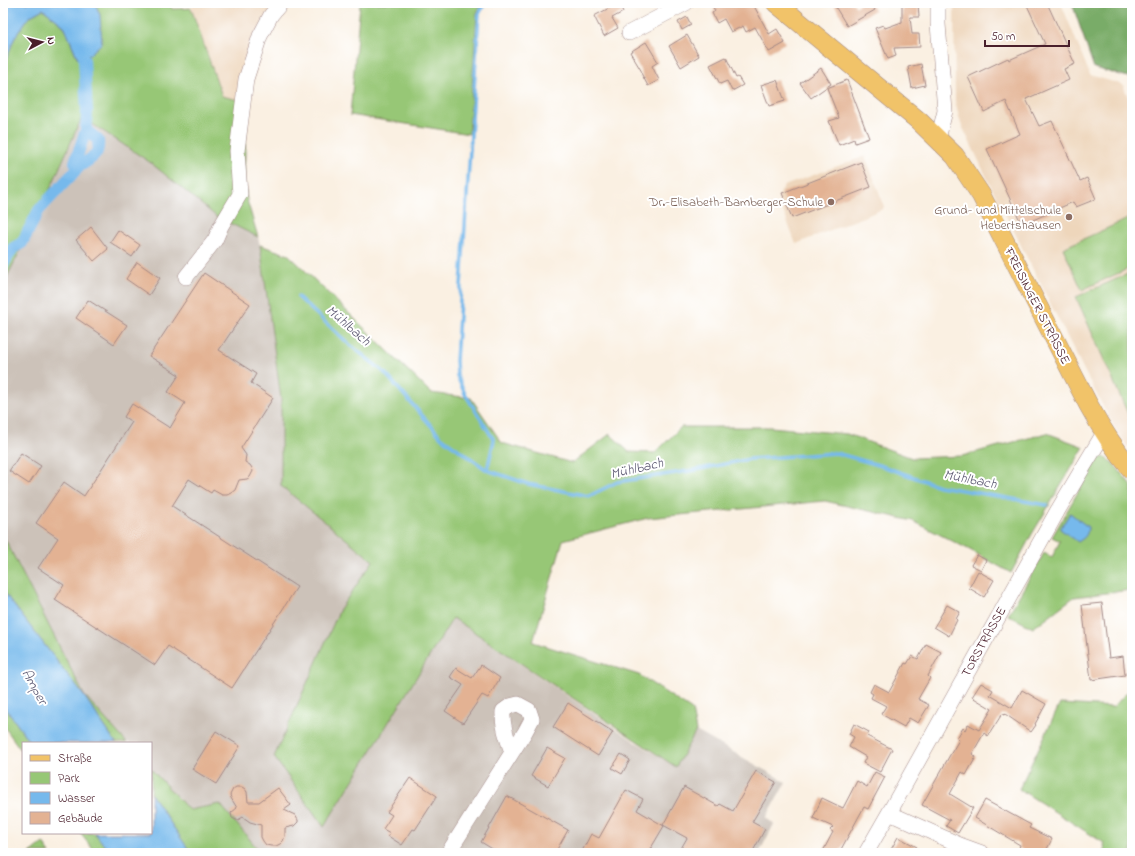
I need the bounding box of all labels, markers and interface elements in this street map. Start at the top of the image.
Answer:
north arrow [22,22,62,62]
scale bar [985,22,1069,48]
text: 50 m [991,28,1015,46]
text: N [43,36,59,46]
place label: Dr.-Elisabeth-Bamberger-Schule [648,193,823,213]
marker: Dr.-Elisabeth-Bamberger-Schule [826,197,836,207]
place label: Grund- und Mittelschule Hebertshausen [934,201,1061,235]
marker: Grund- und Mittelschule Hebertshausen [1064,212,1074,222]
street label: FREISINGER STRASSE [999,243,1075,368]
water label: Mühlbach [321,301,375,352]
water label: Mühlbach [609,453,666,485]
water label: Mühlbach [942,465,998,495]
street label: TORSTRASSE [957,603,1011,681]
water label: Amper [16,665,53,710]
legend [22,742,152,834]
text: Straße [58,750,92,768]
text: Park [58,770,80,788]
text: Wasser [58,790,95,808]
text: Gebäude [58,810,103,828]

